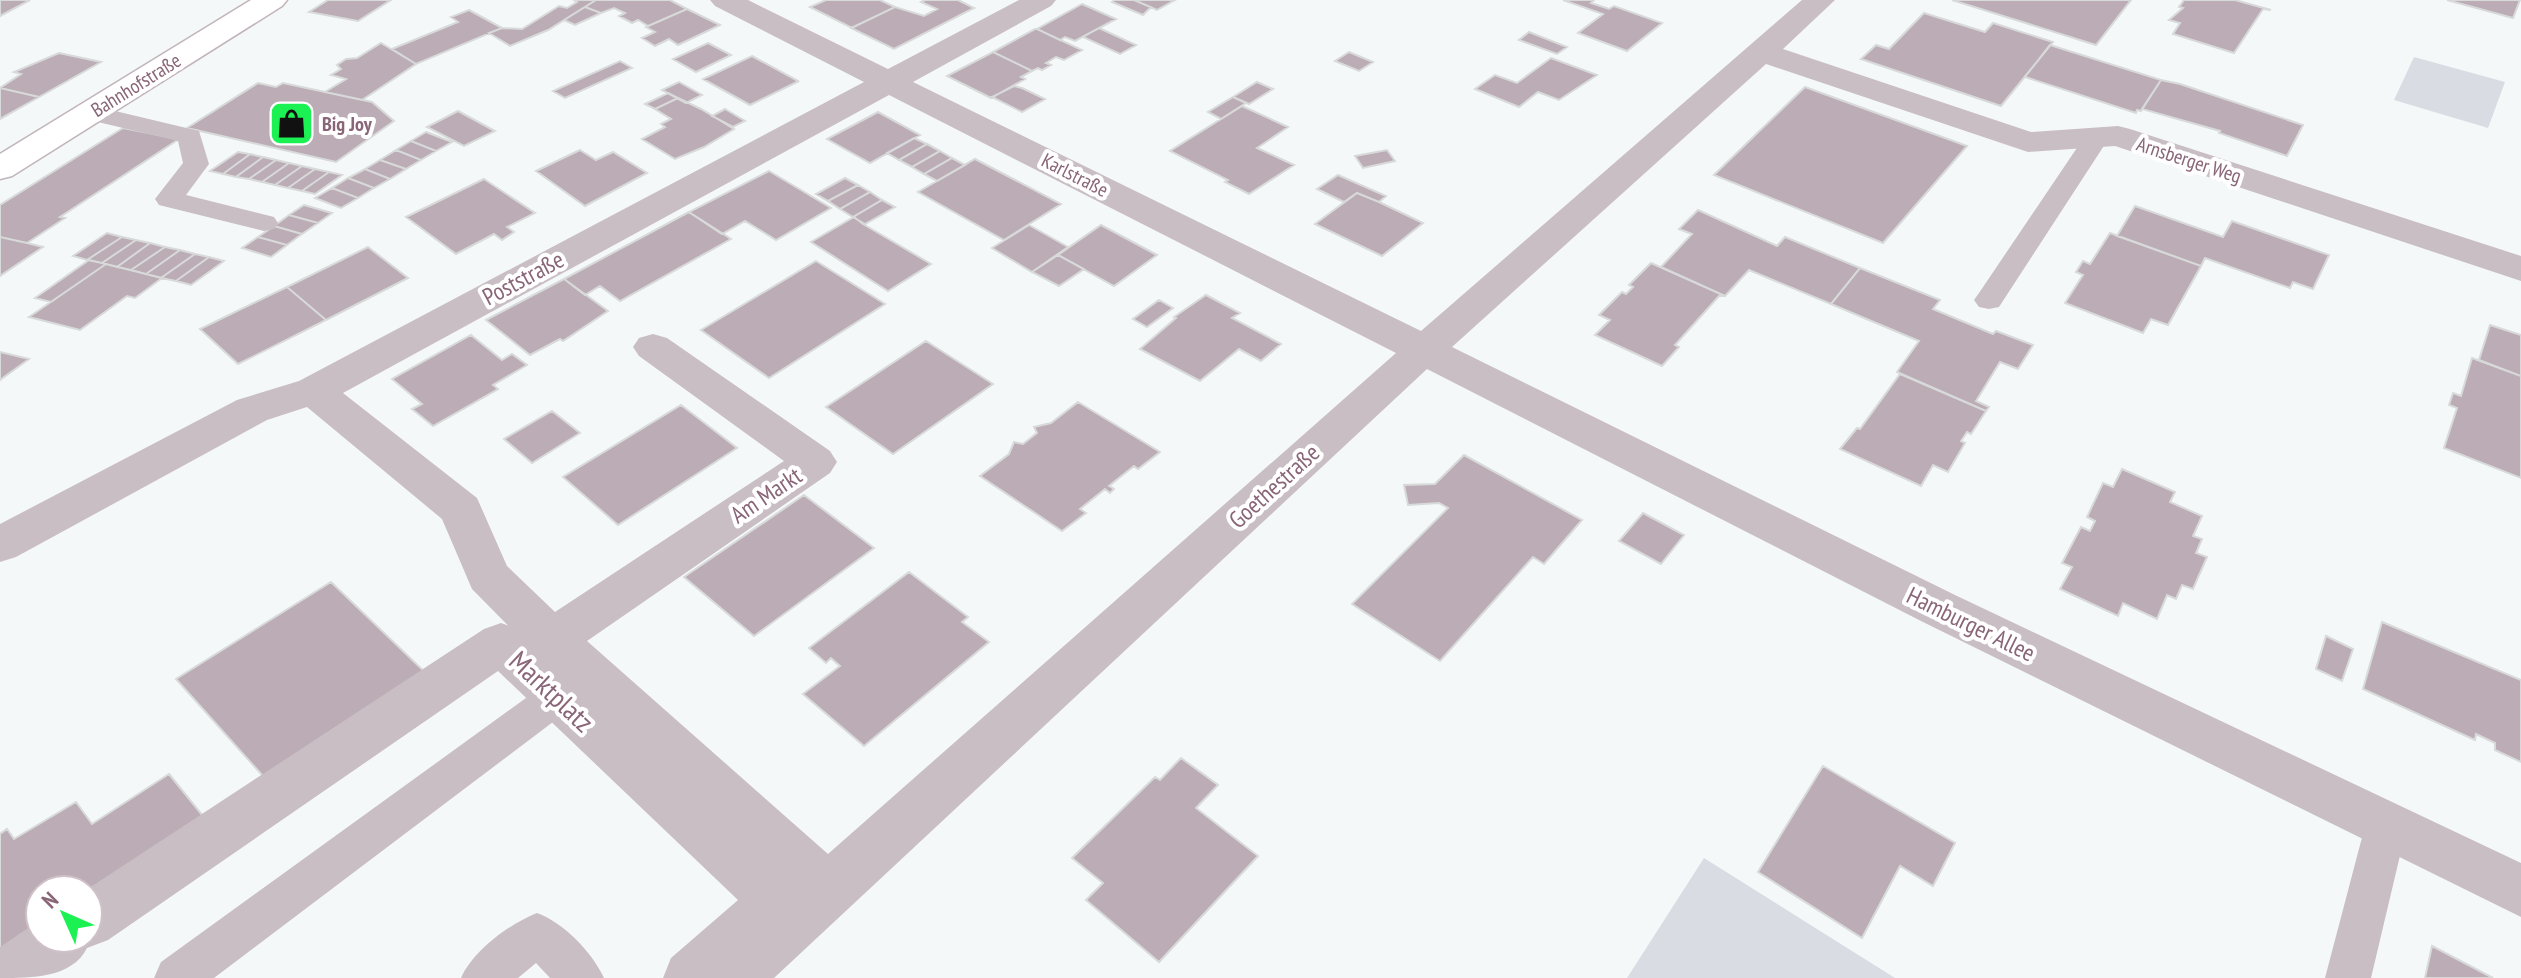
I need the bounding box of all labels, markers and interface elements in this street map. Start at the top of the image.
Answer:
street label: Bahnhofstraße [86,47,186,123]
shop icon: Big Joy [267,100,315,148]
place label: Big Joy [322,111,373,137]
street label: Arnsberger Weg [2133,131,2245,189]
street label: Karlstraße [1037,147,1113,203]
street label: Poststraße [477,244,569,312]
street label: Goethestraße [1222,437,1326,535]
street label: Am Markt [724,460,808,530]
street label: Hamburger Allee [1902,580,2040,668]
street label: Marktplatz [502,642,602,740]
north arrow [24,874,104,954]
text: N [36,886,64,914]

